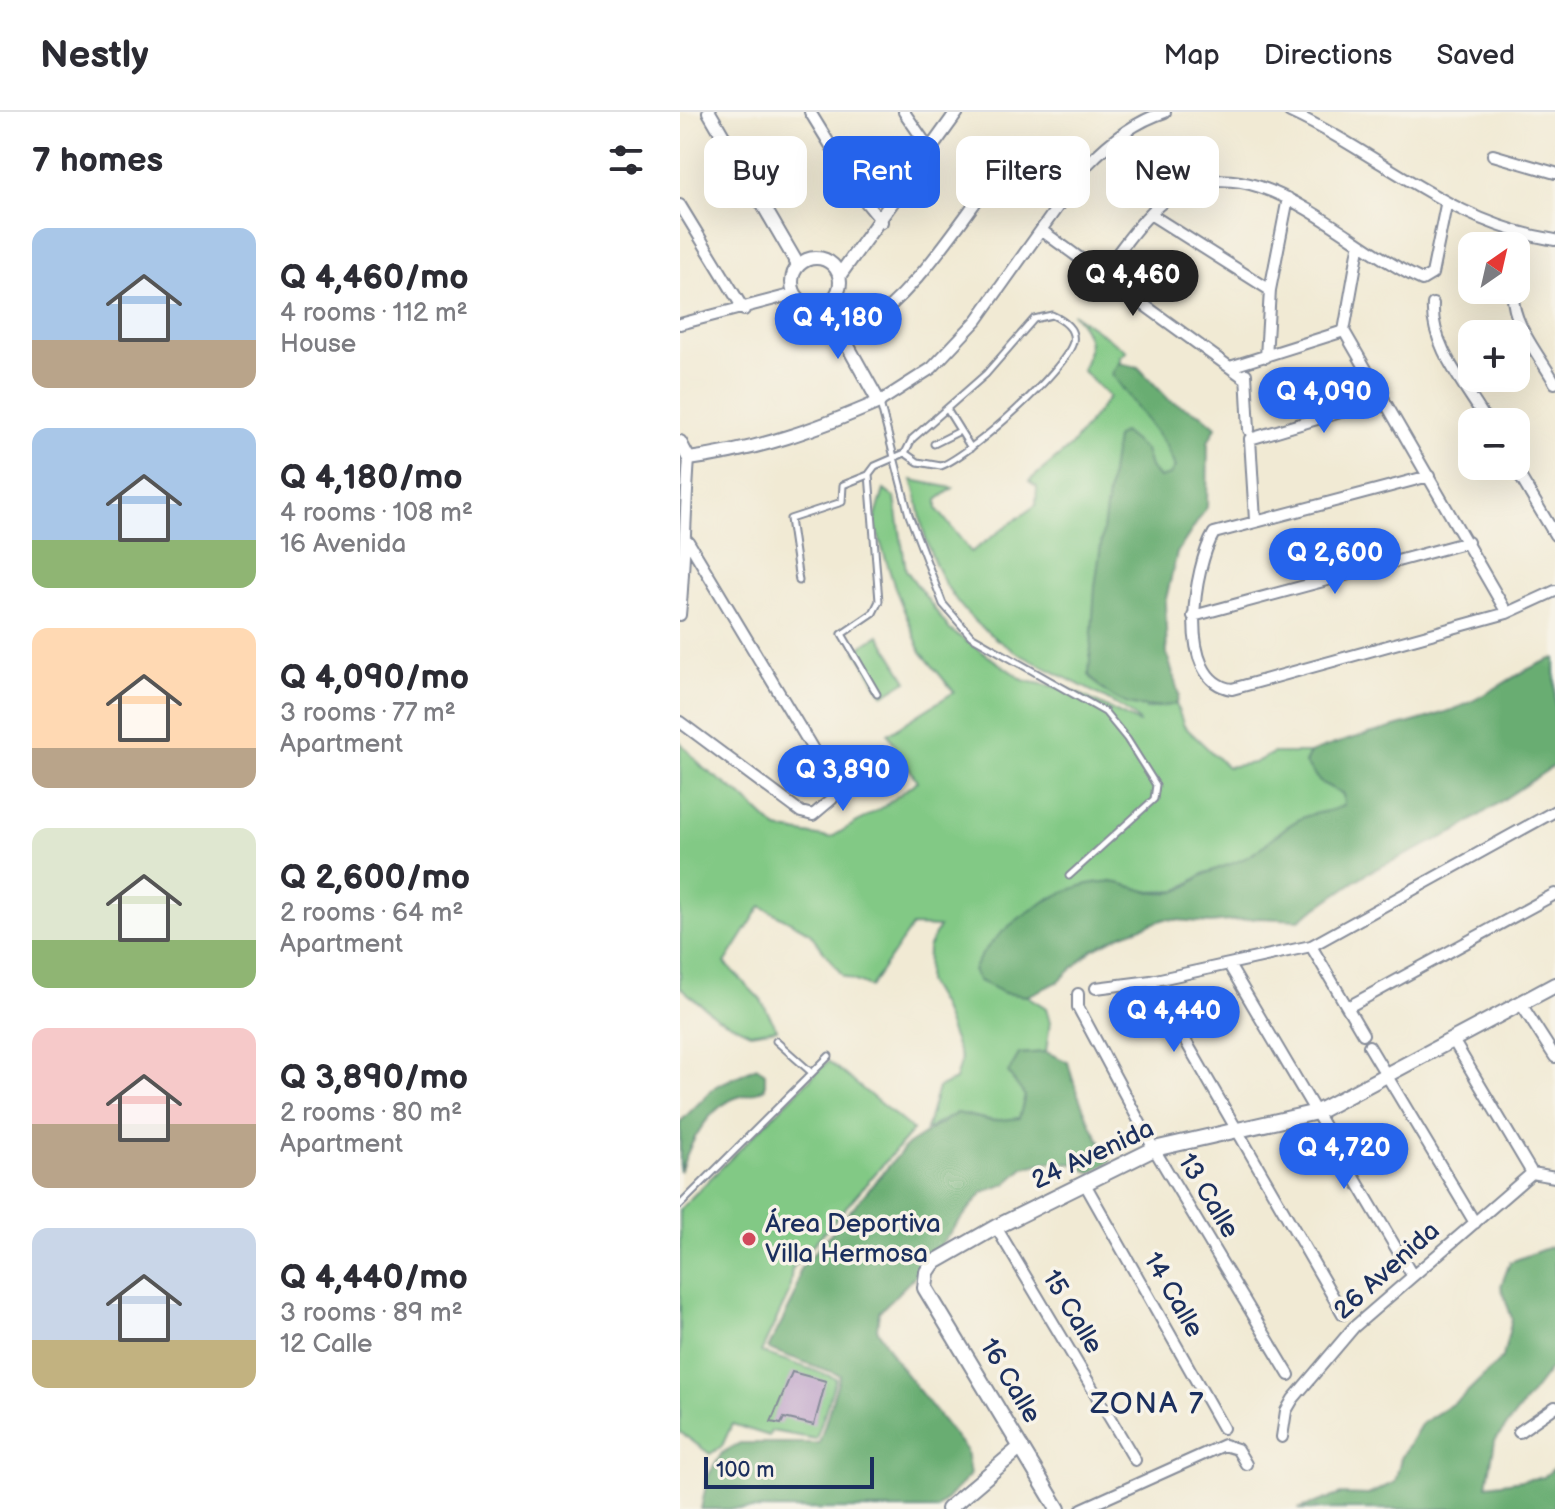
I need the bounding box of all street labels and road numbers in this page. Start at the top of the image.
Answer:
street label: 24 Avenida [1027,1113,1159,1197]
street label: 13 Calle [1171,1148,1245,1244]
street label: 26 Avenida [1328,1216,1446,1326]
street label: 14 Calle [1136,1247,1210,1343]
street label: 15 Calle [1035,1265,1109,1359]
street label: 16 Calle [973,1333,1047,1429]

